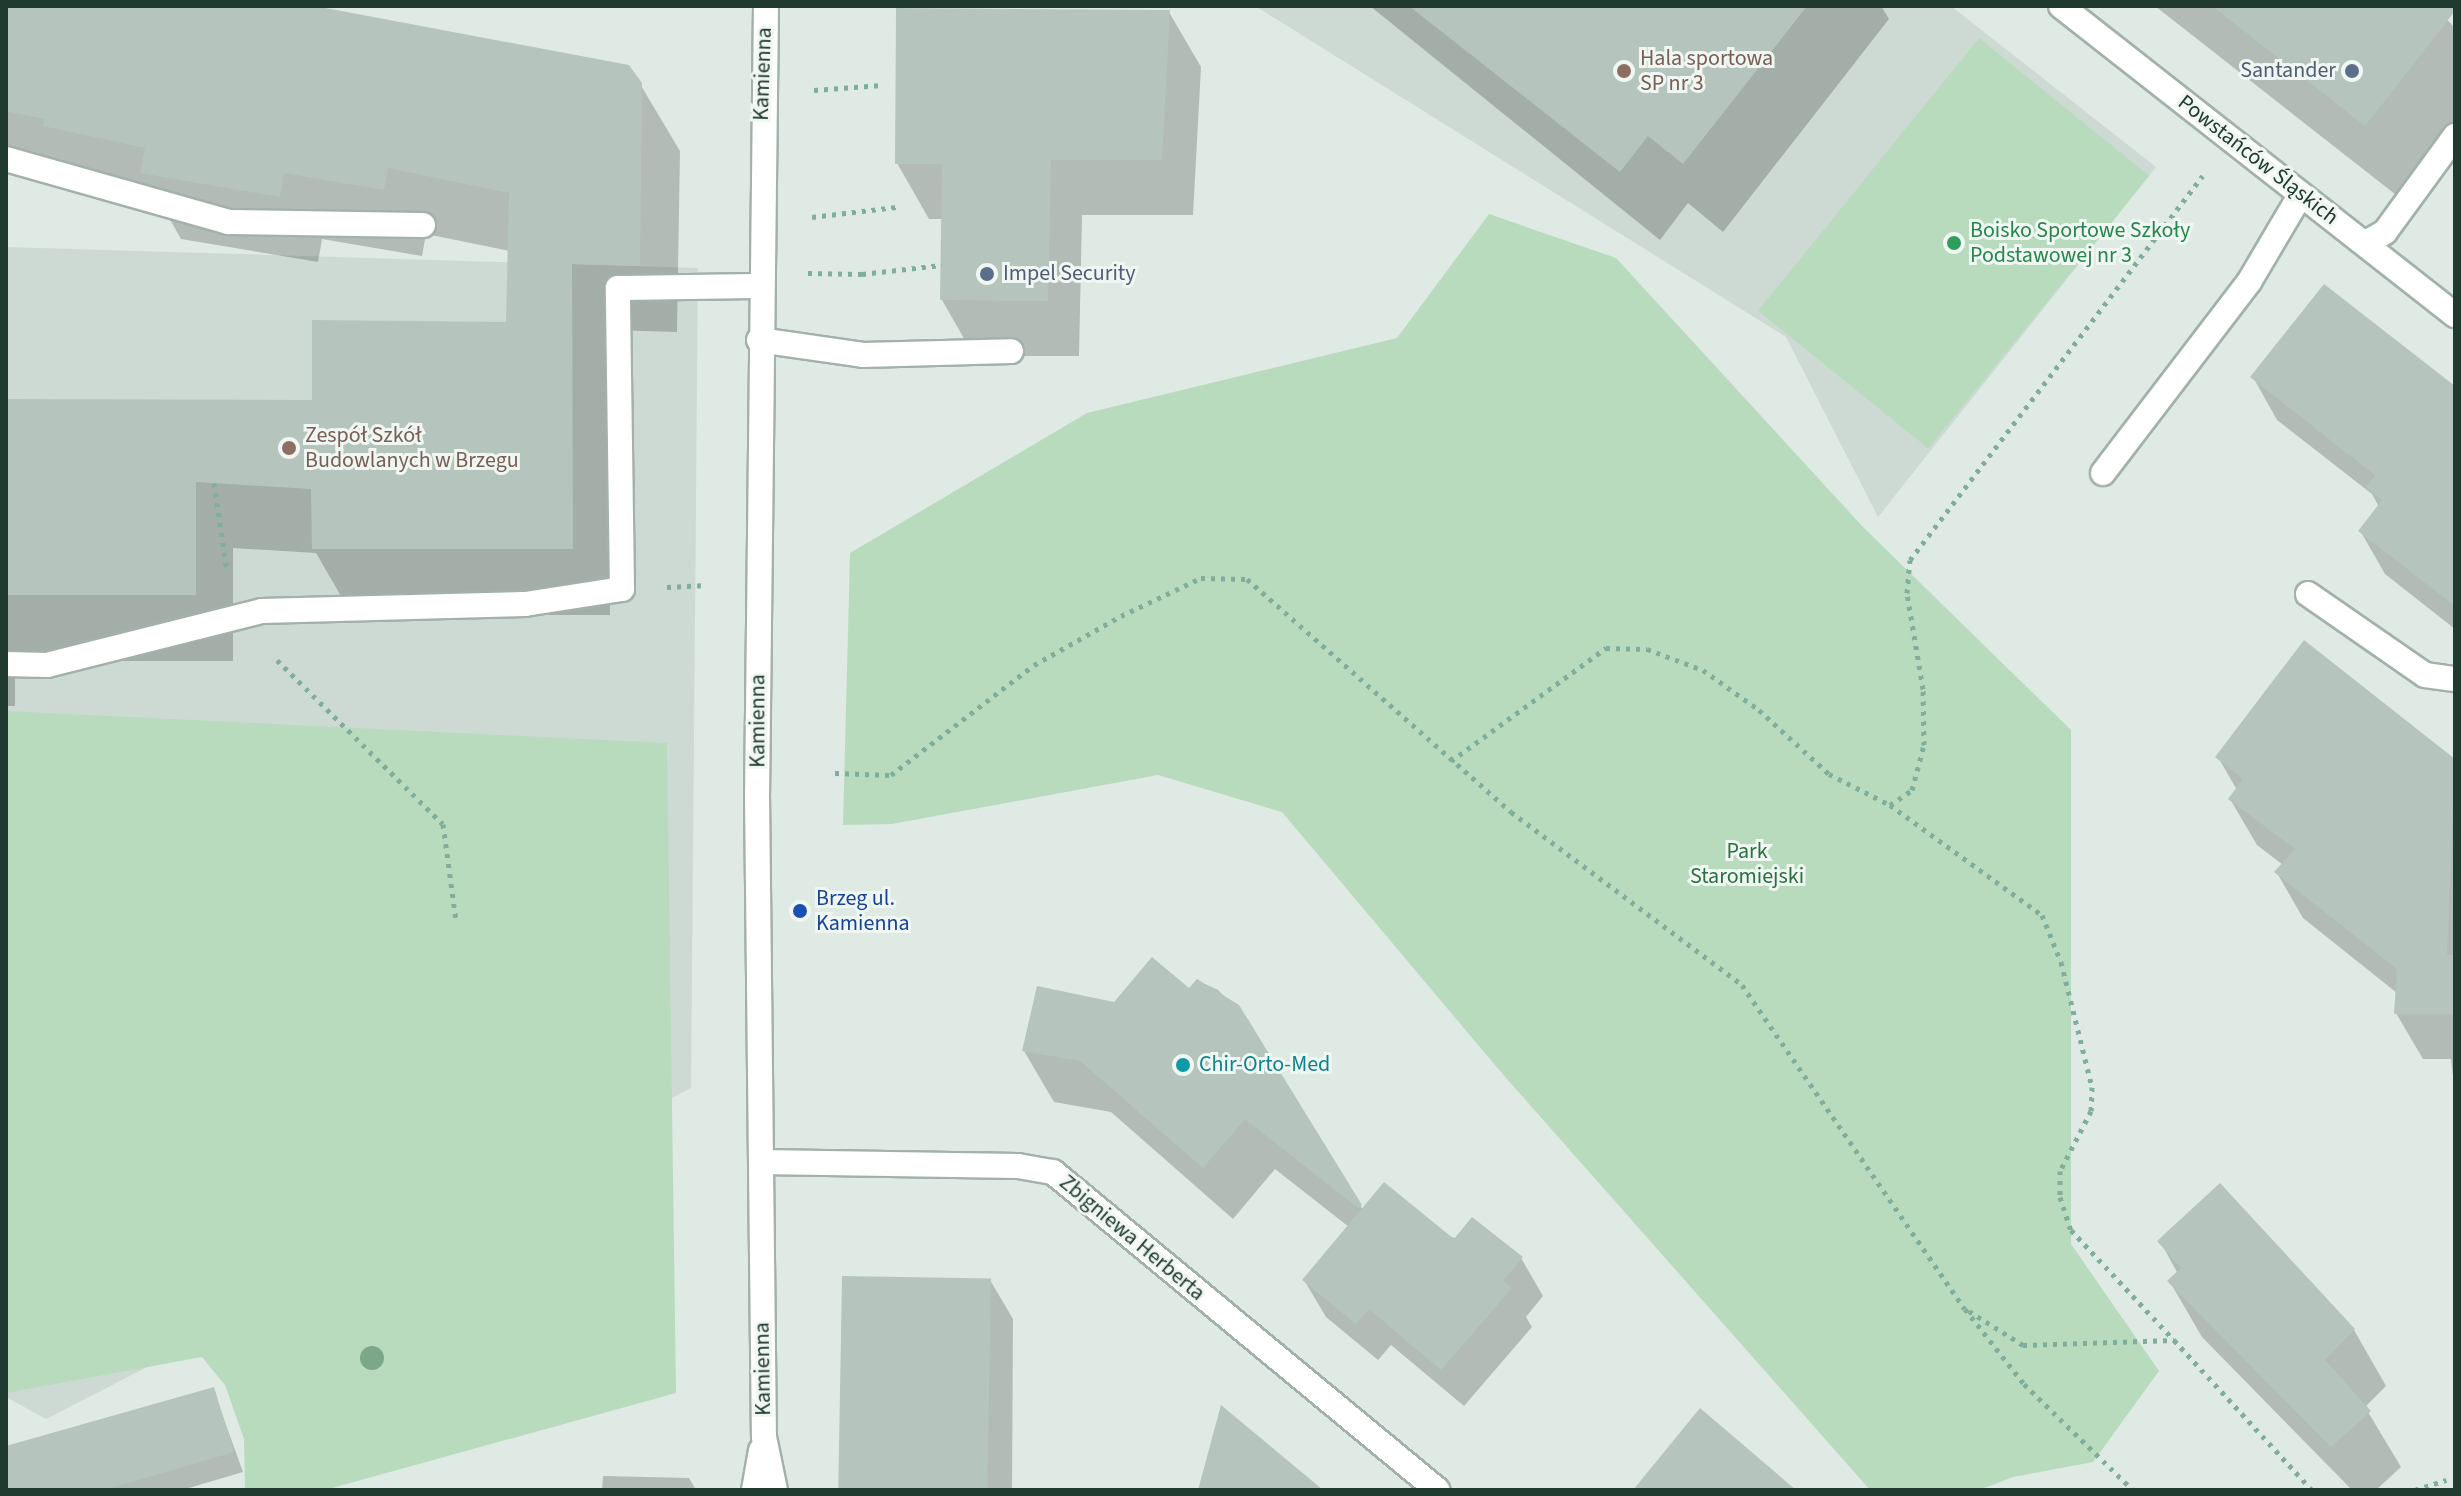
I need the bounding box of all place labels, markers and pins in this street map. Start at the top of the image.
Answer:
place label: Hala sportowa SP nr 3 [1640,45,1773,96]
place label: Santander [2240,58,2336,84]
marker: Hala sportowa SP nr 3 [1615,62,1633,80]
marker: Santander [2343,62,2361,80]
place label: Boisko Sportowe Szkoły Podstawowej nr 3 [1970,217,2190,268]
marker: Boisko Sportowe Szkoły Podstawowej nr 3 [1945,234,1963,252]
place label: Impel Security [1003,261,1136,287]
marker: Impel Security [978,265,996,283]
place label: Zespół Szkół Budowlanych w Brzegu [305,422,519,474]
marker: Zespół Szkół Budowlanych w Brzegu [280,439,298,457]
place label: Brzeg ul. Kamienna [816,885,910,936]
marker: Brzeg ul. Kamienna [791,902,809,920]
place label: Chir-Orto-Med [1199,1052,1330,1078]
marker: Chir-Orto-Med [1174,1056,1192,1074]

